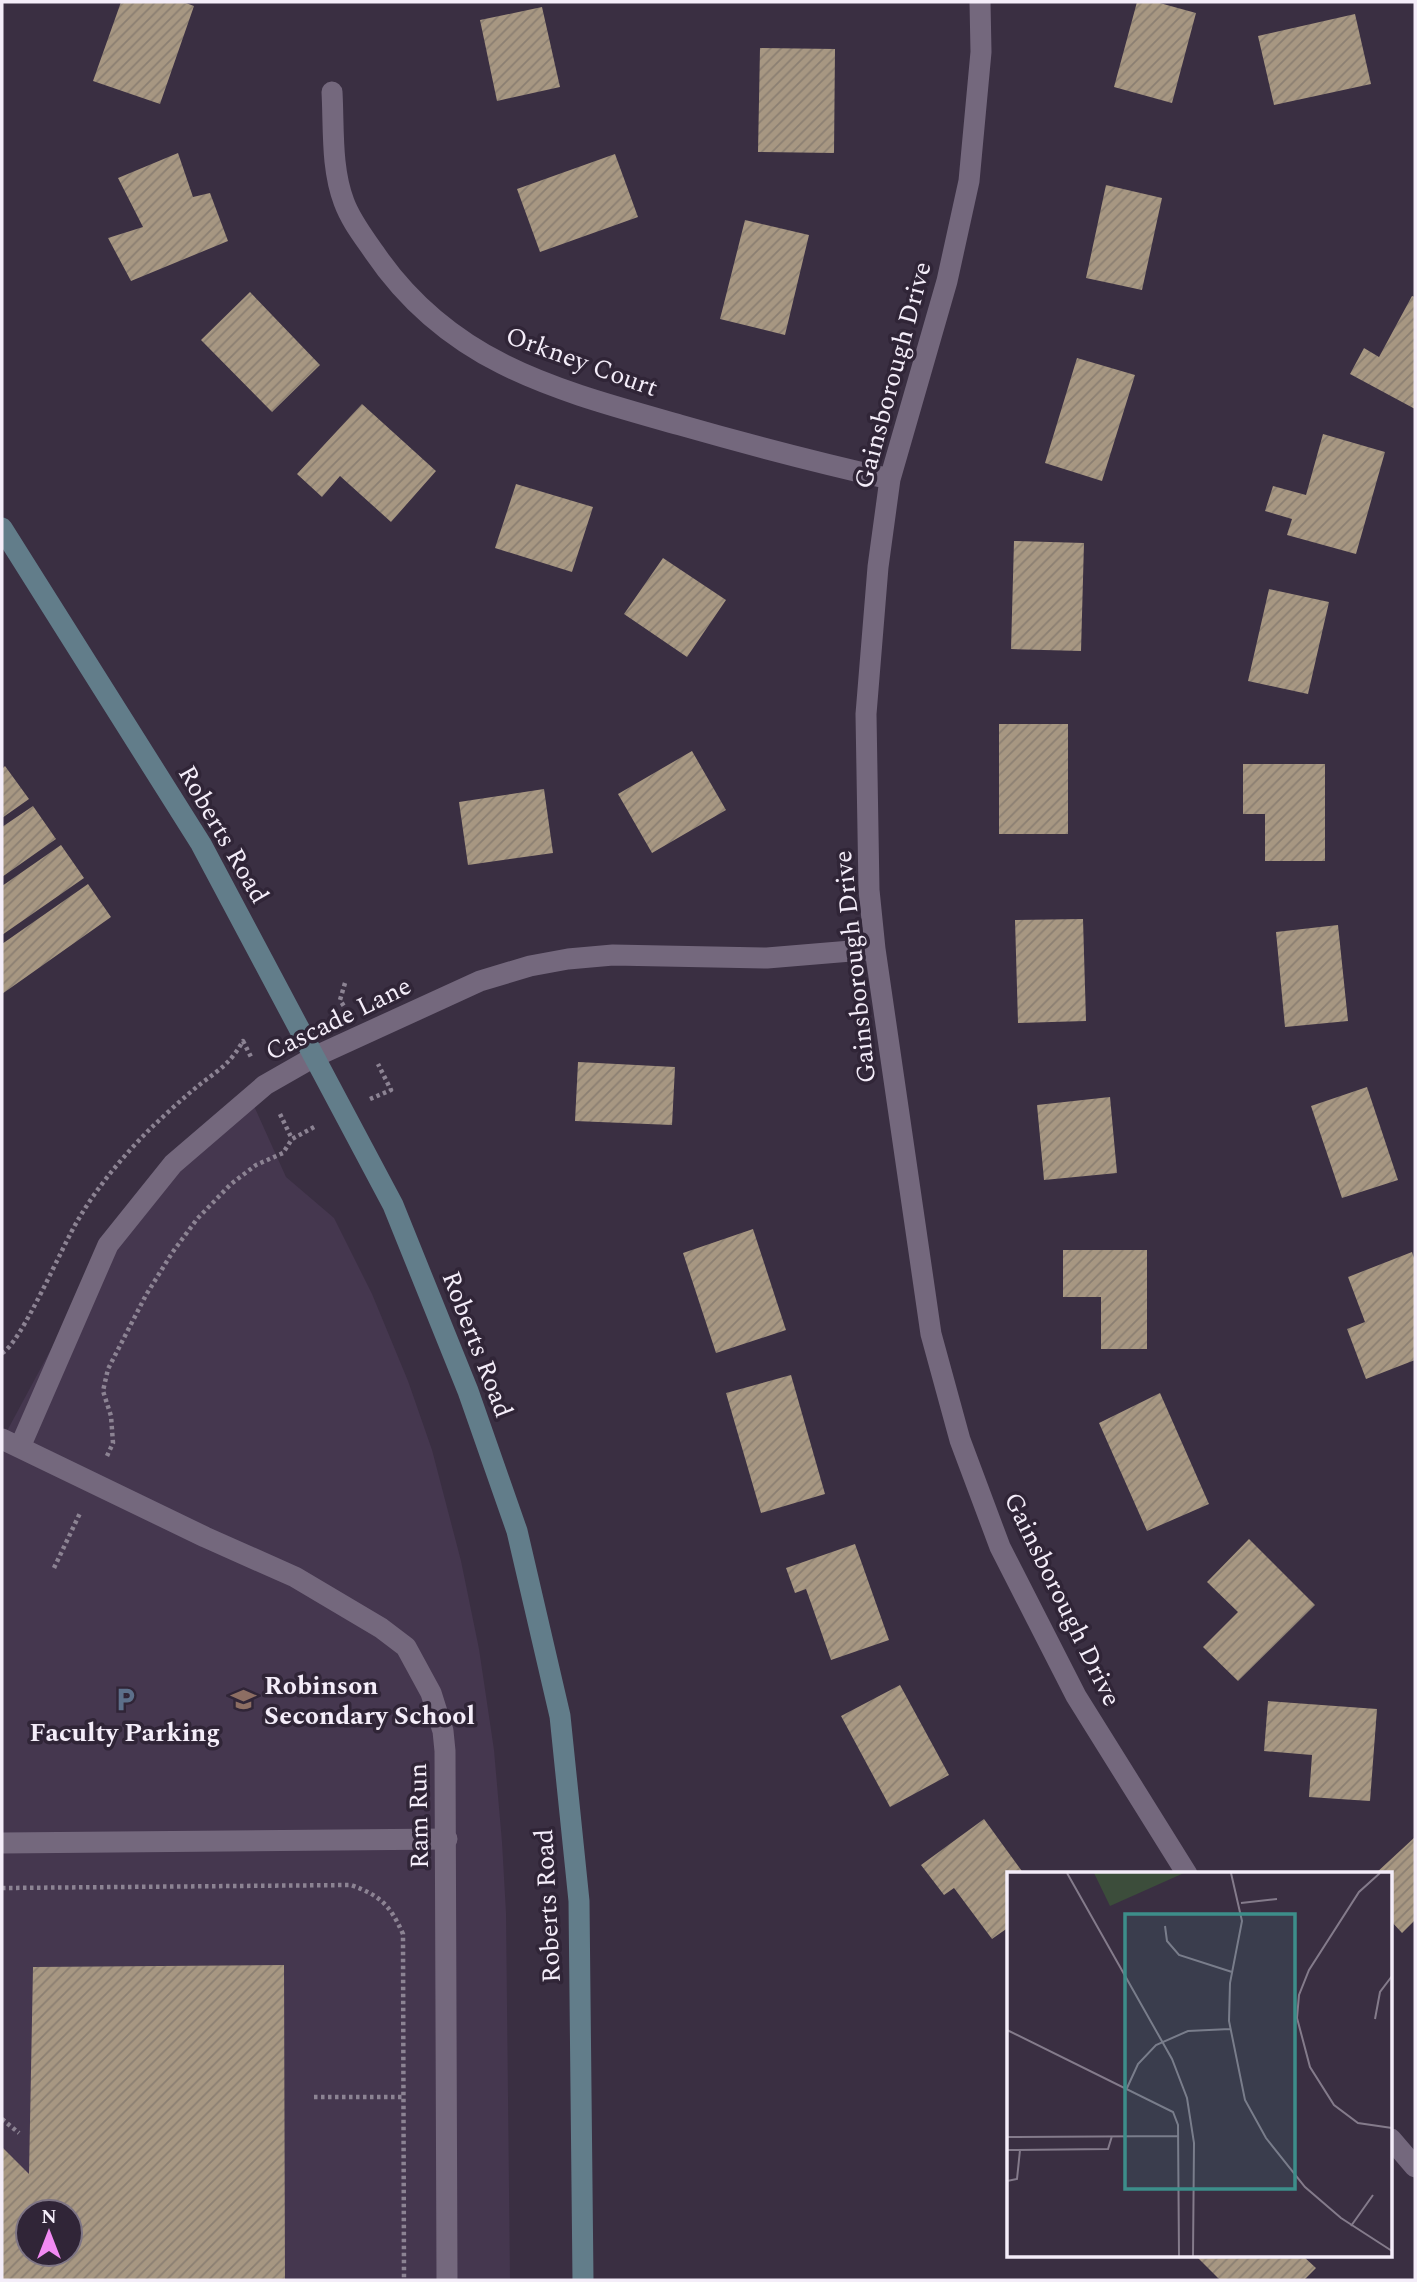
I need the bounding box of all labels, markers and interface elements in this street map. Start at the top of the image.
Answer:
street label: Gainsborough Drive [843,257,943,493]
street label: Orkney Court [500,316,663,408]
street label: Roberts Road [167,758,279,911]
street label: Gainsborough Drive [823,849,887,1085]
street label: Cascade Lane [258,966,418,1072]
street label: Roberts Road [431,1265,523,1424]
street label: Gainsborough Drive [993,1486,1131,1713]
place label: Robinson Secondary School [264,1666,475,1736]
parking icon: Faculty Parking [111,1686,139,1714]
school or university icon: Robinson Secondary School [230,1686,258,1714]
place label: Faculty Parking [30,1713,220,1753]
street label: Ram Run [398,1763,440,1869]
street label: Roberts Road [524,1828,572,1984]
inset map [1007,1872,1392,2258]
north arrow [14,2198,84,2268]
text: N [41,2203,57,2232]

